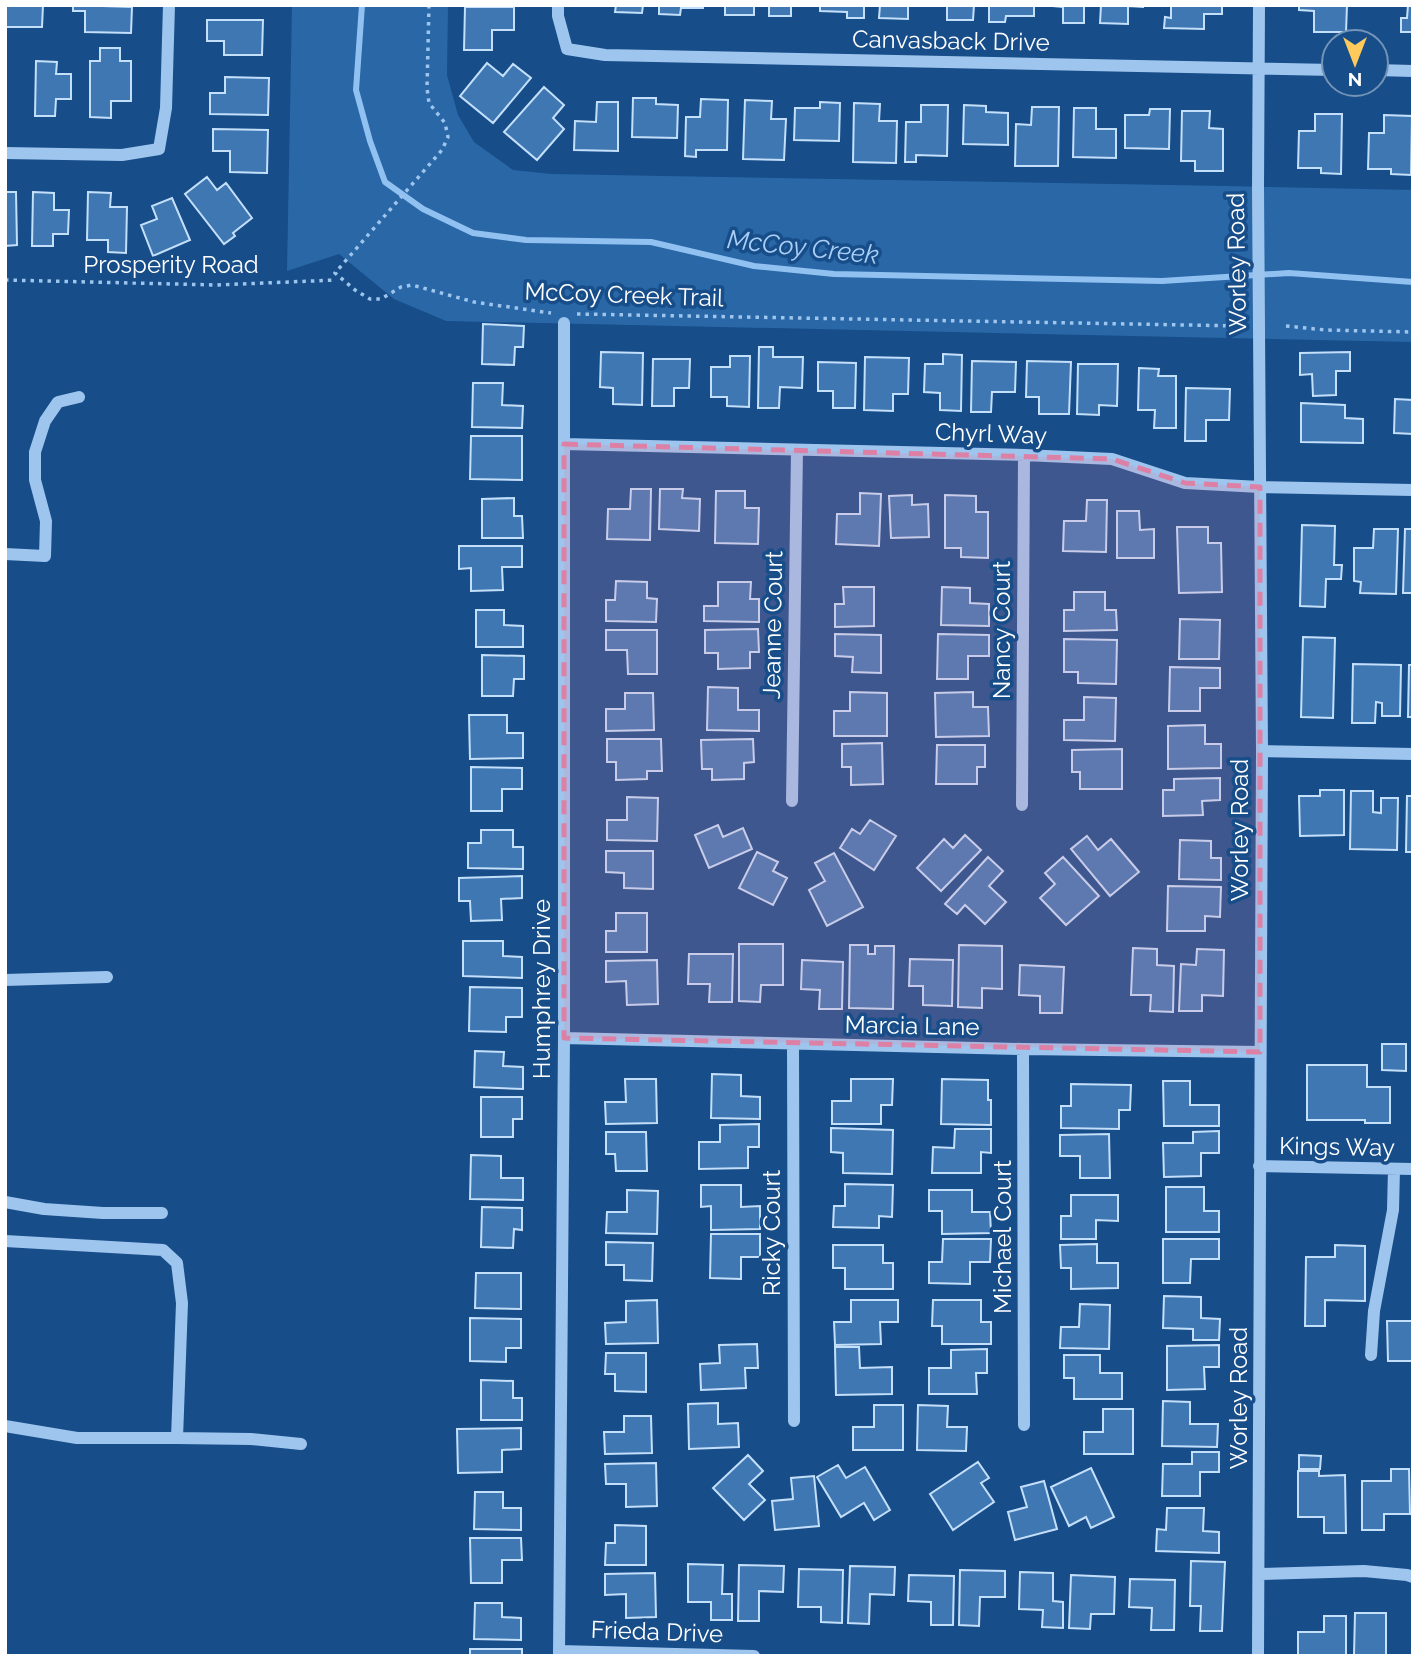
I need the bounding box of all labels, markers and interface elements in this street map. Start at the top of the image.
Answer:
street label: Canvasback Drive [852,24,1050,57]
north arrow [1320,28,1390,98]
text: N [1348,69,1362,91]
street label: Worley Road [1221,193,1252,336]
water label: McCoy Creek [726,224,881,270]
street label: Prosperity Road [83,250,259,279]
street label: McCoy Creek Trail [524,277,725,312]
street label: Chyrl Way [934,417,1048,450]
street label: Jeanne Court [757,551,788,699]
street label: Nancy Court [987,561,1016,699]
street label: Worley Road [1225,759,1254,901]
street label: Humphrey Drive [527,899,556,1079]
street label: Marcia Lane [844,1010,980,1041]
street label: Kings Way [1279,1131,1395,1162]
street label: Michael Court [988,1160,1017,1314]
street label: Ricky Court [757,1170,786,1296]
street label: Worley Road [1224,1327,1253,1469]
street label: Frieda Drive [590,1615,724,1648]

